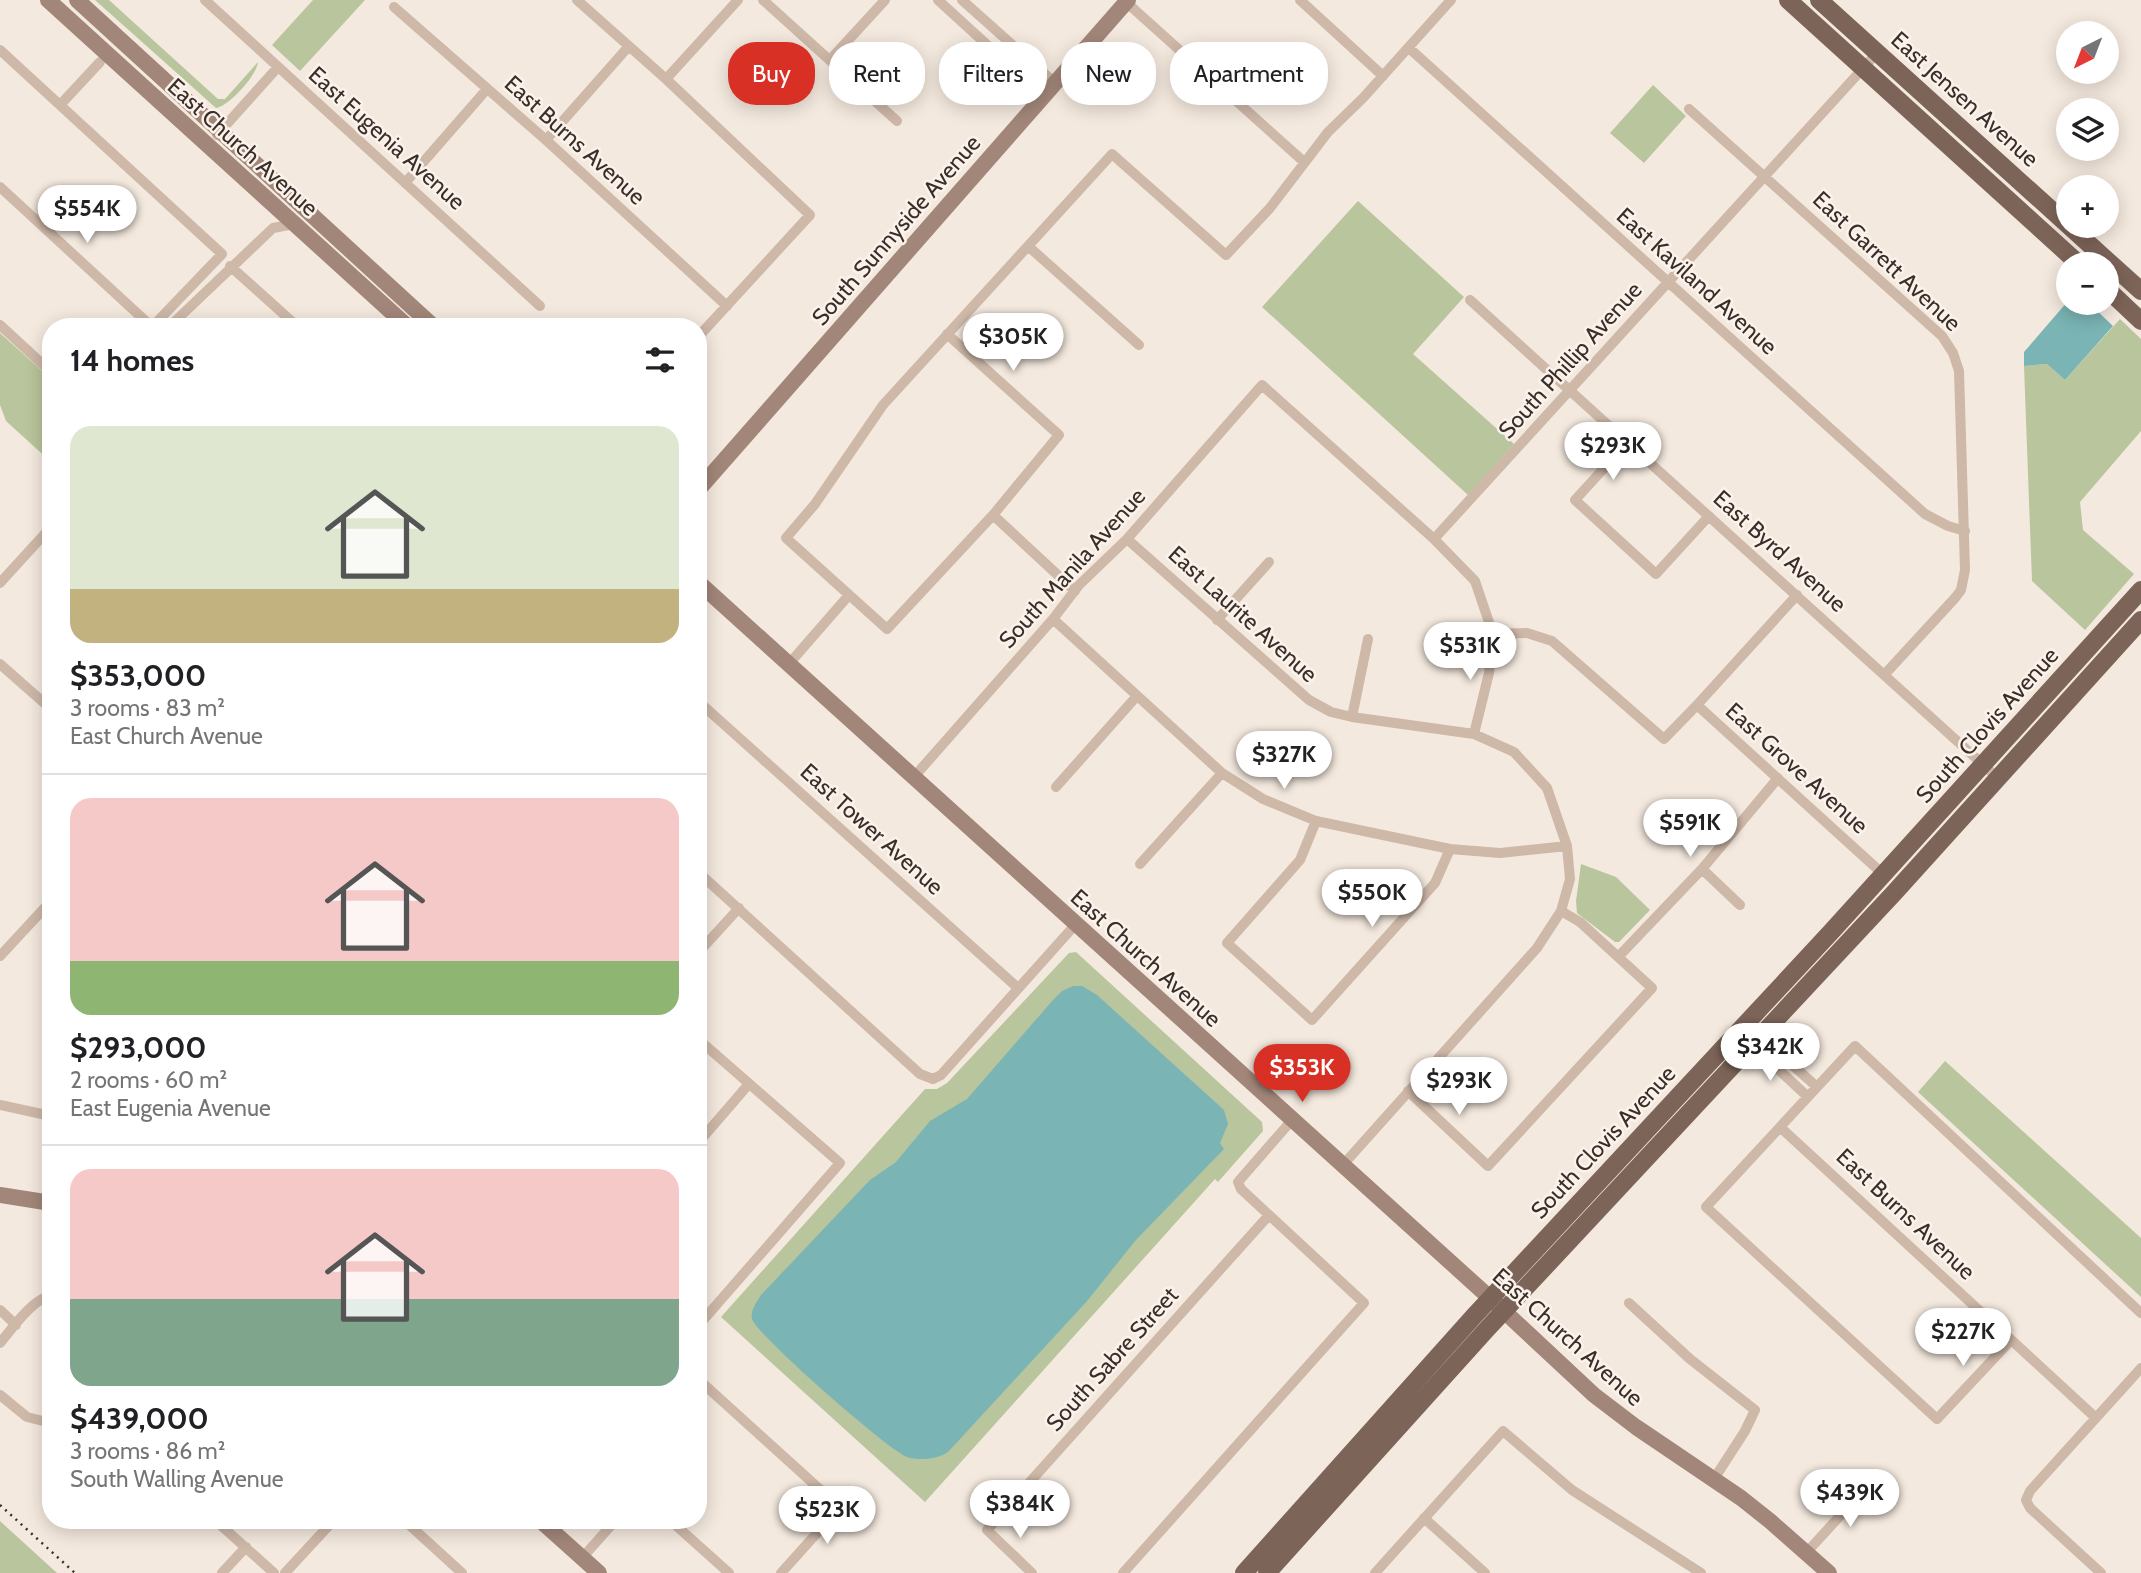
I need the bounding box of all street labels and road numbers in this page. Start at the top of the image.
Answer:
street label: East Jensen Avenue [1886,25,2045,173]
street label: East Eugenia Avenue [303,60,471,216]
street label: East Burns Avenue [499,69,651,211]
street label: East Church Avenue [162,72,324,222]
street label: South Sunnyside Avenue [806,129,986,331]
street label: East Garrett Avenue [1807,185,1967,337]
street label: East Kaviland Avenue [1611,202,1783,361]
street label: South Phillip Avenue [1492,276,1648,444]
street label: South Manila Avenue [993,482,1151,654]
street label: East Byrd Avenue [1708,484,1852,618]
street label: East Laurite Avenue [1163,540,1323,688]
street label: South Clovis Avenue [1910,641,2064,808]
street label: East Grove Avenue [1720,697,1874,839]
street label: East Tower Avenue [795,757,949,901]
street label: East Church Avenue [1065,883,1227,1033]
street label: South Clovis Avenue [1525,1059,1681,1224]
street label: East Burns Avenue [1831,1142,1981,1286]
street label: East Church Avenue [1487,1262,1649,1412]
street label: South Sabre Street [1040,1281,1184,1437]

